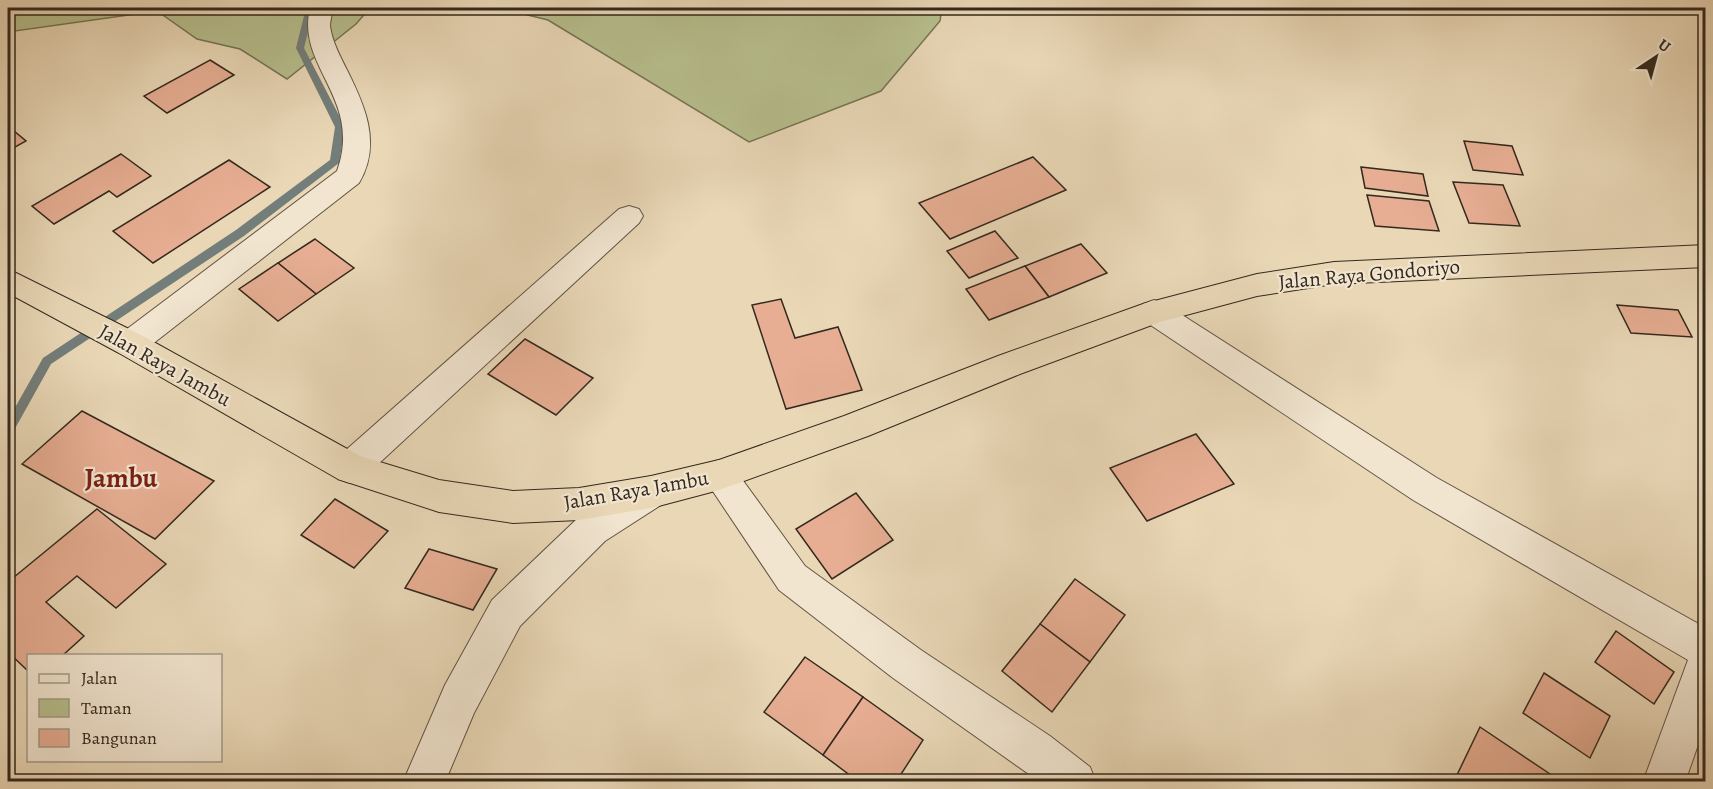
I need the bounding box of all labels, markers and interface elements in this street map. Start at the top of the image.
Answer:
north arrow [1626,27,1686,87]
text: U [1654,34,1675,58]
street label: Jalan Raya Gondoriyo [1277,252,1461,296]
street label: Jalan Raya Jambu [94,317,237,413]
district label: Jambu [85,460,158,496]
street label: Jalan Raya Jambu [561,463,711,517]
legend [27,654,222,762]
text: Jalan [81,666,118,690]
text: Taman [81,696,132,720]
text: Bangunan [81,726,157,750]

